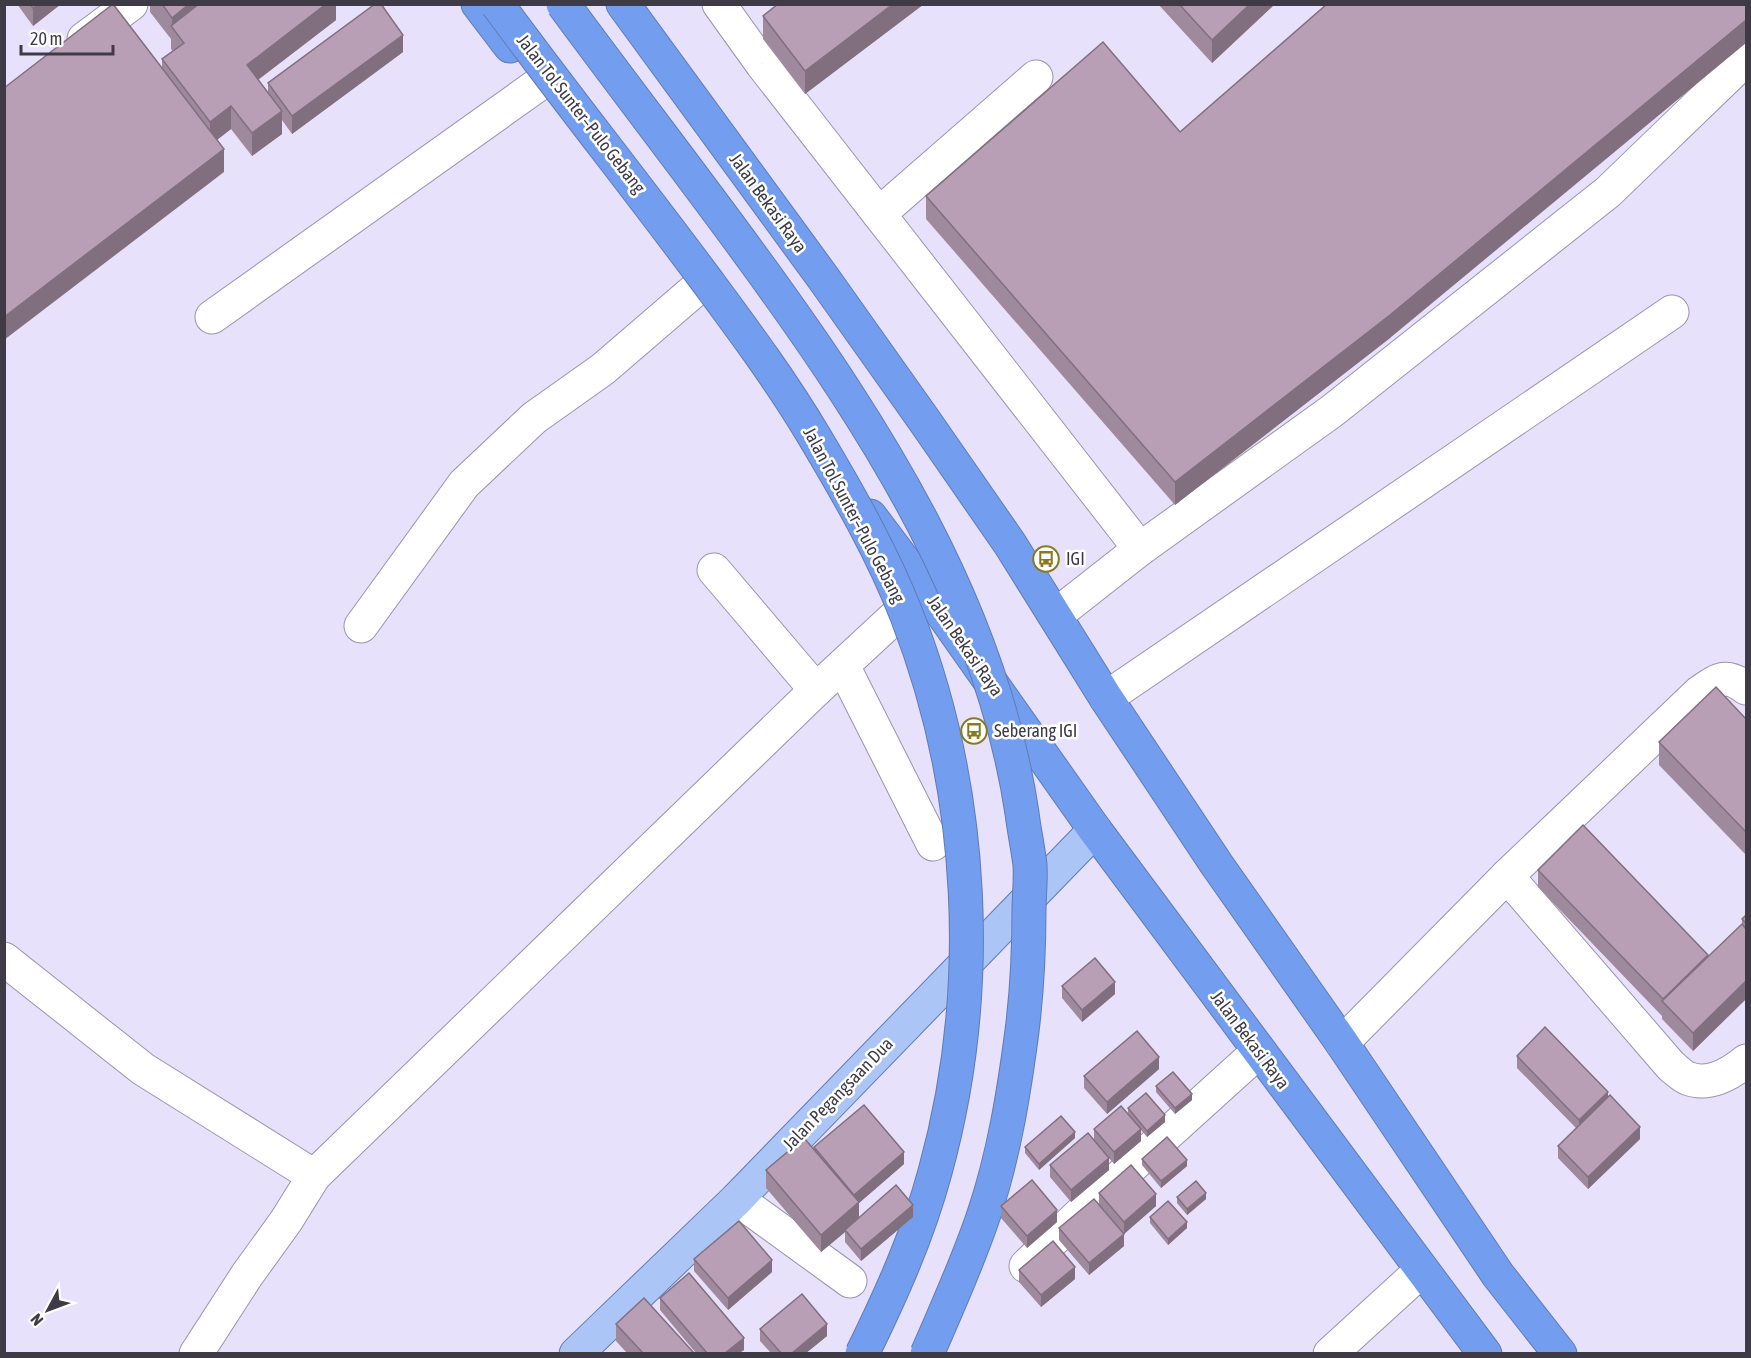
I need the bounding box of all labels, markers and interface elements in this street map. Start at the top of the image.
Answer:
scale bar [21,18,112,56]
text: 20 m [30,28,62,49]
street label: Jalan Tol Sunter–Pulo Gebang [513,30,650,197]
street label: Jalan Bekasi Raya [725,149,811,256]
street label: Jalan Tol Sunter–Pulo Gebang [799,423,910,606]
bus stop icon: IGI [1031,544,1061,574]
place label: IGI [1066,548,1085,569]
street label: Jalan Bekasi Raya [923,592,1008,700]
bus stop icon: Seberang IGI [959,716,989,746]
place label: Seberang IGI [994,720,1077,741]
street label: Jalan Bekasi Raya [1207,986,1294,1093]
street label: Jalan Pegangsaan Dua [778,1033,897,1155]
north arrow [18,1280,78,1340]
text: N [27,1310,47,1329]

